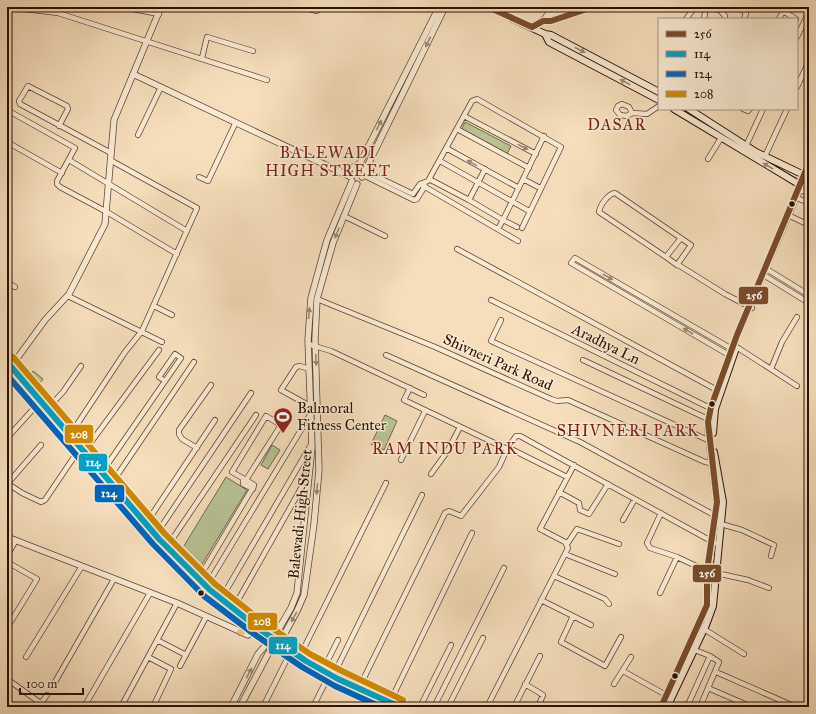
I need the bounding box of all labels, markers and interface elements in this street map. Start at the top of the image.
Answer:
legend [658,18,798,110]
text: 256 [694,27,712,41]
one-way arrow [425,36,431,48]
one-way arrow [574,47,586,53]
text: 114 [694,47,710,61]
text: 124 [694,67,712,81]
one-way arrow [619,79,630,85]
text: 208 [694,87,713,101]
district label: DASAR [587,115,647,134]
one-way arrow [376,120,382,131]
district label: BALEWADI HIGH STREET [265,143,391,180]
one-way arrow [517,144,529,150]
one-way arrow [466,159,478,166]
one-way arrow [763,162,773,170]
unlabelled marker [787,199,797,209]
one-way arrow [334,227,340,239]
one-way arrow [602,274,614,281]
line badge: 256 [738,286,769,305]
text: 256 [746,289,763,302]
one-way arrow [305,307,312,320]
street label: Aradhya Ln [568,319,643,368]
one-way arrow [682,327,694,334]
street label: Shivneri Park Road [441,330,556,394]
one-way arrow [313,354,319,367]
place label: Balmoral Fitness Center [297,399,387,434]
unlabelled marker [707,399,717,409]
sports icon: Balmoral Fitness Center [272,406,294,434]
district label: SHIVNERI PARK [557,421,699,440]
line badge: 208 [64,424,94,444]
text: 208 [70,428,88,441]
district label: RAM INDU PARK [372,439,518,458]
street label: Balewadi High Street [284,448,316,580]
line badge: 114 [78,453,108,472]
text: 114 [86,456,101,470]
one-way arrow [314,483,321,495]
line badge: 124 [94,484,125,503]
text: 124 [101,487,118,501]
line badge: 256 [692,564,722,583]
text: 256 [699,567,716,580]
unlabelled marker [196,588,206,598]
one-way arrow [291,611,298,622]
line badge: 208 [247,612,278,631]
text: 208 [253,615,271,628]
line badge: 114 [268,636,298,655]
text: 114 [276,639,291,653]
one-way arrow [246,667,252,679]
scale bar [20,670,83,696]
unlabelled marker [670,671,680,681]
text: 100 m [26,677,57,691]

